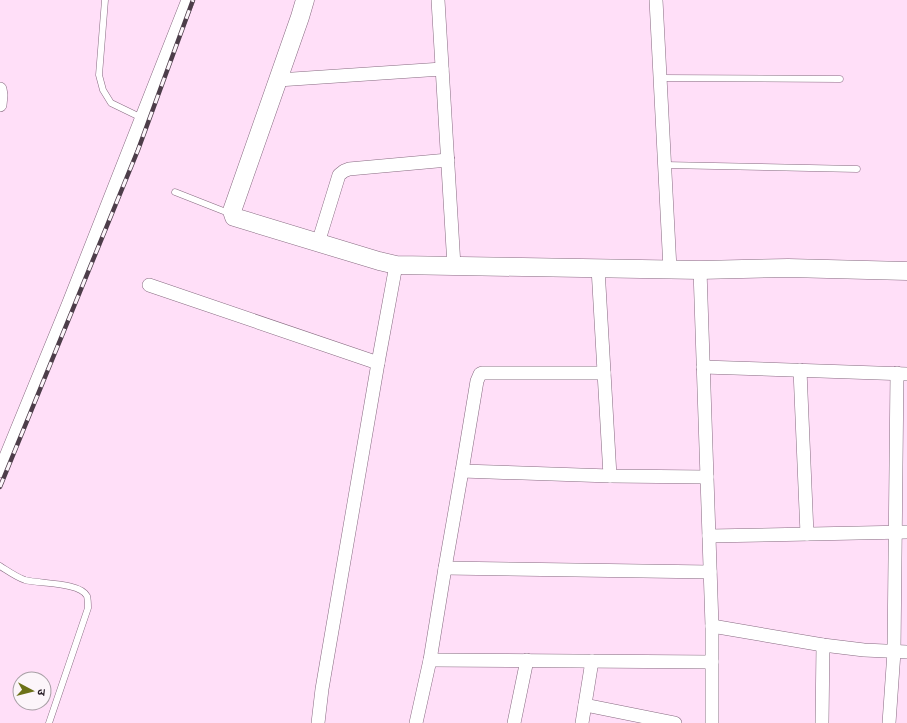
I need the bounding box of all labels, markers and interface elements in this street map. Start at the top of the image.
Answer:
north arrow [12,671,52,711]
text: उ [35,688,48,697]

